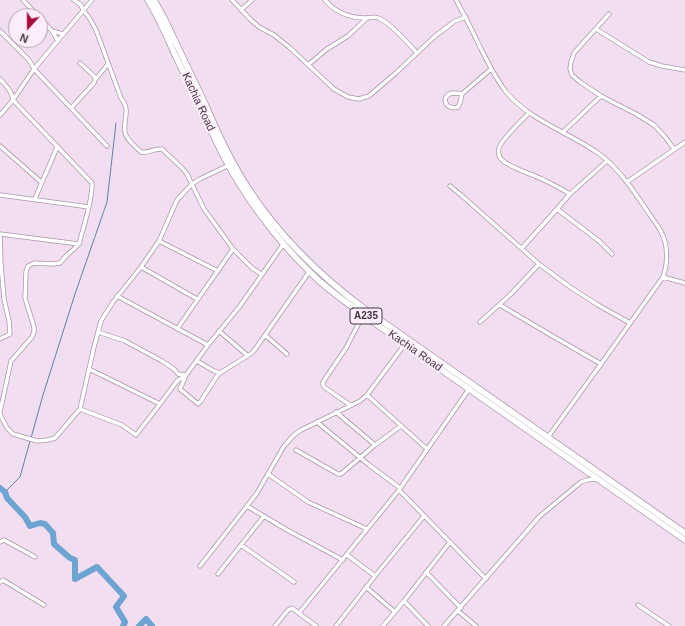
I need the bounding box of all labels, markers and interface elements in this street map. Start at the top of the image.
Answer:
north arrow [8,8,48,48]
text: N [18,31,30,45]
street label: Kachia Road [179,71,217,133]
road number: A235 [350,308,382,324]
street label: Kachia Road [385,328,445,374]

